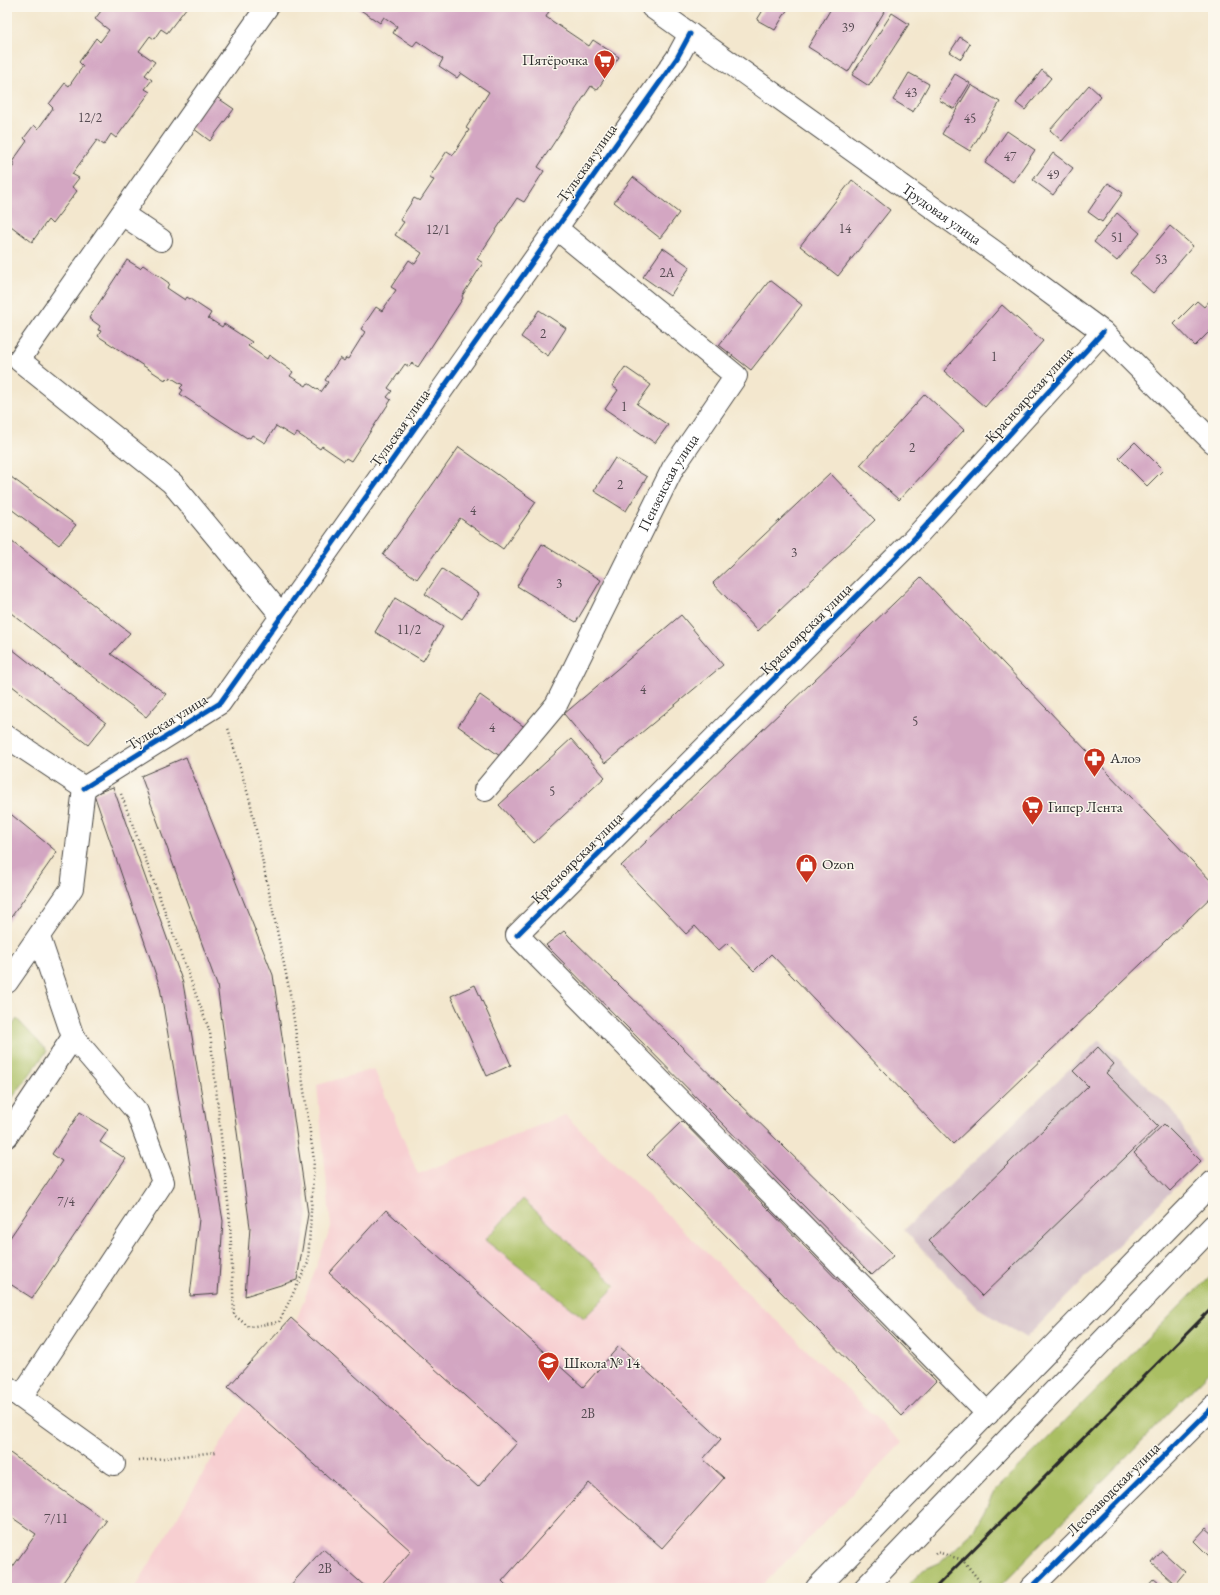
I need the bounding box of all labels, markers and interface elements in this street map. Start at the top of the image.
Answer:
house number: 39 [842,19,855,36]
supermarket icon: Пятёрочка [591,47,617,80]
place label: Пятёрочка [522,50,588,69]
house number: 43 [905,84,917,101]
house number: 12/2 [78,109,103,126]
house number: 45 [964,110,976,127]
street label: Тульская улица [553,120,621,206]
house number: 47 [1004,148,1017,165]
house number: 49 [1047,166,1060,183]
street label: Трудовая улица [898,179,986,249]
house number: 14 [839,220,852,237]
house number: 12/1 [426,221,450,238]
house number: 51 [1111,229,1123,246]
house number: 53 [1155,251,1167,268]
house number: 2А [659,264,676,281]
house number: 2 [540,325,547,342]
street label: Красноярская улица [981,343,1077,446]
house number: 1 [991,348,997,365]
street label: Тульская улица [366,385,434,471]
house number: 1 [621,398,627,415]
street label: Пензенская улица [633,430,703,534]
house number: 2 [909,439,916,456]
house number: 2 [617,476,624,493]
house number: 4 [470,502,477,519]
house number: 3 [791,544,797,561]
house number: 3 [556,575,562,592]
street label: Красноярская улица [756,579,856,679]
house number: 11/2 [397,621,422,638]
house number: 4 [640,681,647,698]
street label: Тульская улица [123,689,211,754]
house number: 5 [912,713,918,730]
house number: 4 [489,719,496,736]
pharmacy icon: Алоэ [1081,745,1107,778]
place label: Алоэ [1109,748,1141,767]
house number: 5 [549,783,555,800]
supermarket icon: Гипер Лента [1019,794,1045,827]
place label: Гипер Лента [1048,797,1123,816]
street label: Красноярская улица [527,808,627,908]
shop icon: Ozon [793,851,819,884]
place label: Ozon [822,854,855,873]
house number: 7/4 [57,1193,76,1210]
school or university icon: Школа № 14 [536,1350,562,1383]
place label: Школа № 14 [564,1353,641,1372]
house number: 2В [581,1405,595,1422]
street label: Лесозаводская улица [1062,1438,1164,1540]
house number: 7/11 [44,1510,68,1527]
house number: 2В [318,1560,332,1577]

